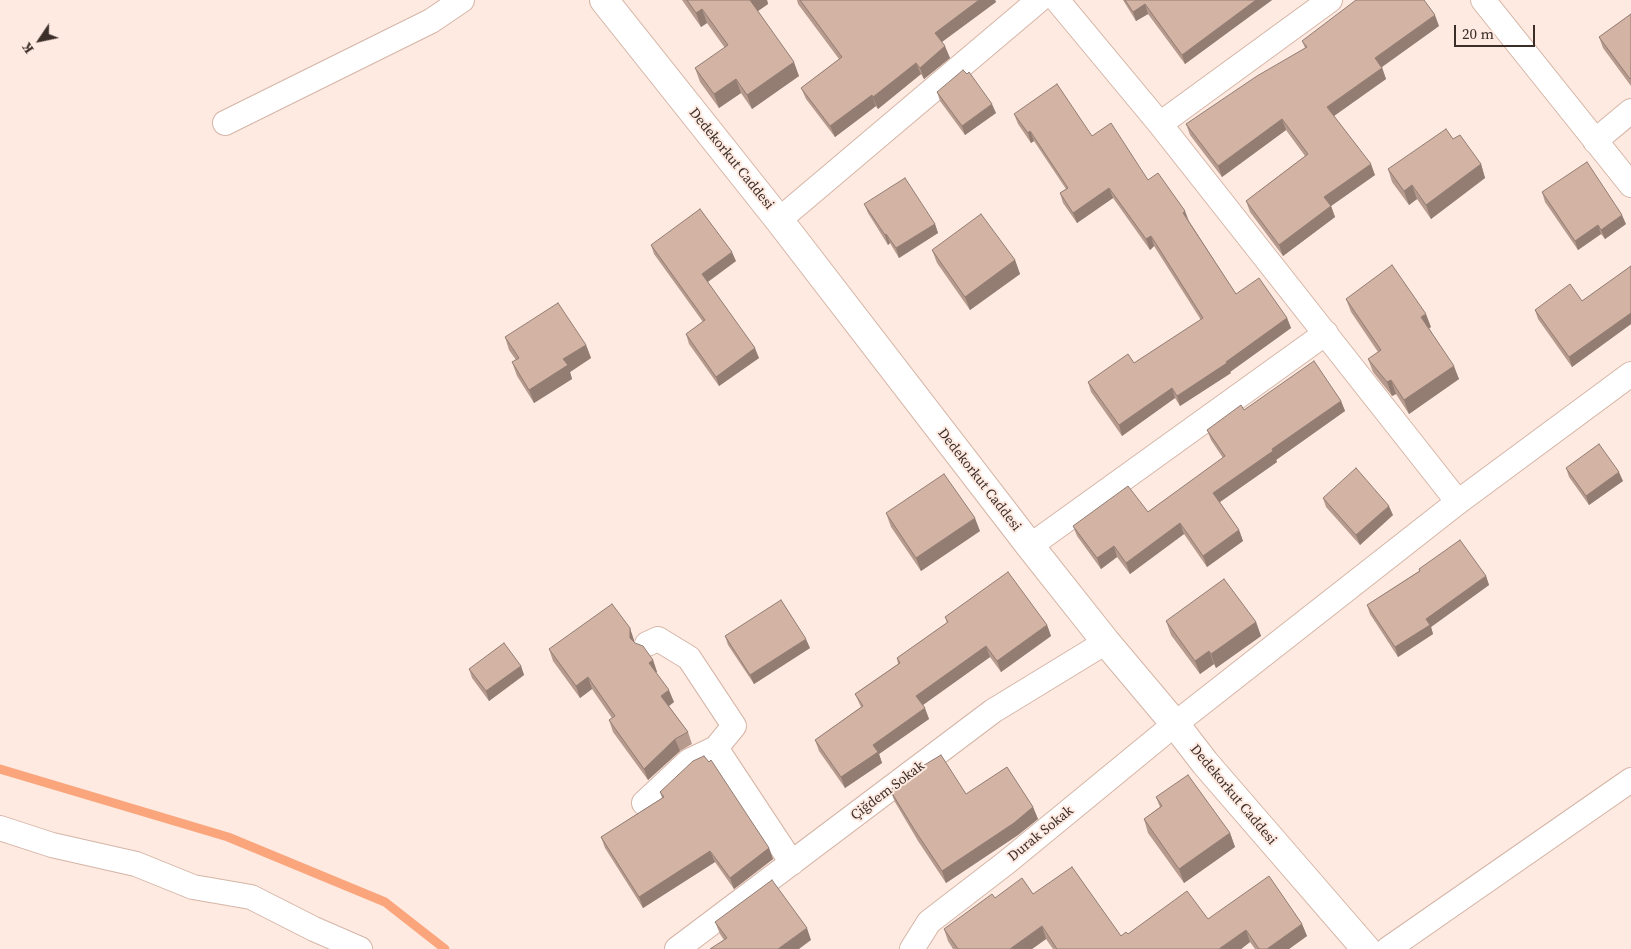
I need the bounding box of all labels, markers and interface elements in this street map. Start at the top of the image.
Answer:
north arrow [15,15,65,65]
scale bar [1456,15,1537,47]
text: 20 m [1462,23,1494,44]
text: K [17,39,39,58]
street label: Dedekorkut Caddesi [685,105,777,213]
street label: Dedekorkut Caddesi [934,425,1024,535]
street label: Dedekorkut Caddesi [1186,741,1280,849]
street label: Çiğdem Sokak [848,758,928,824]
street label: Durak Sokak [1005,803,1077,865]

